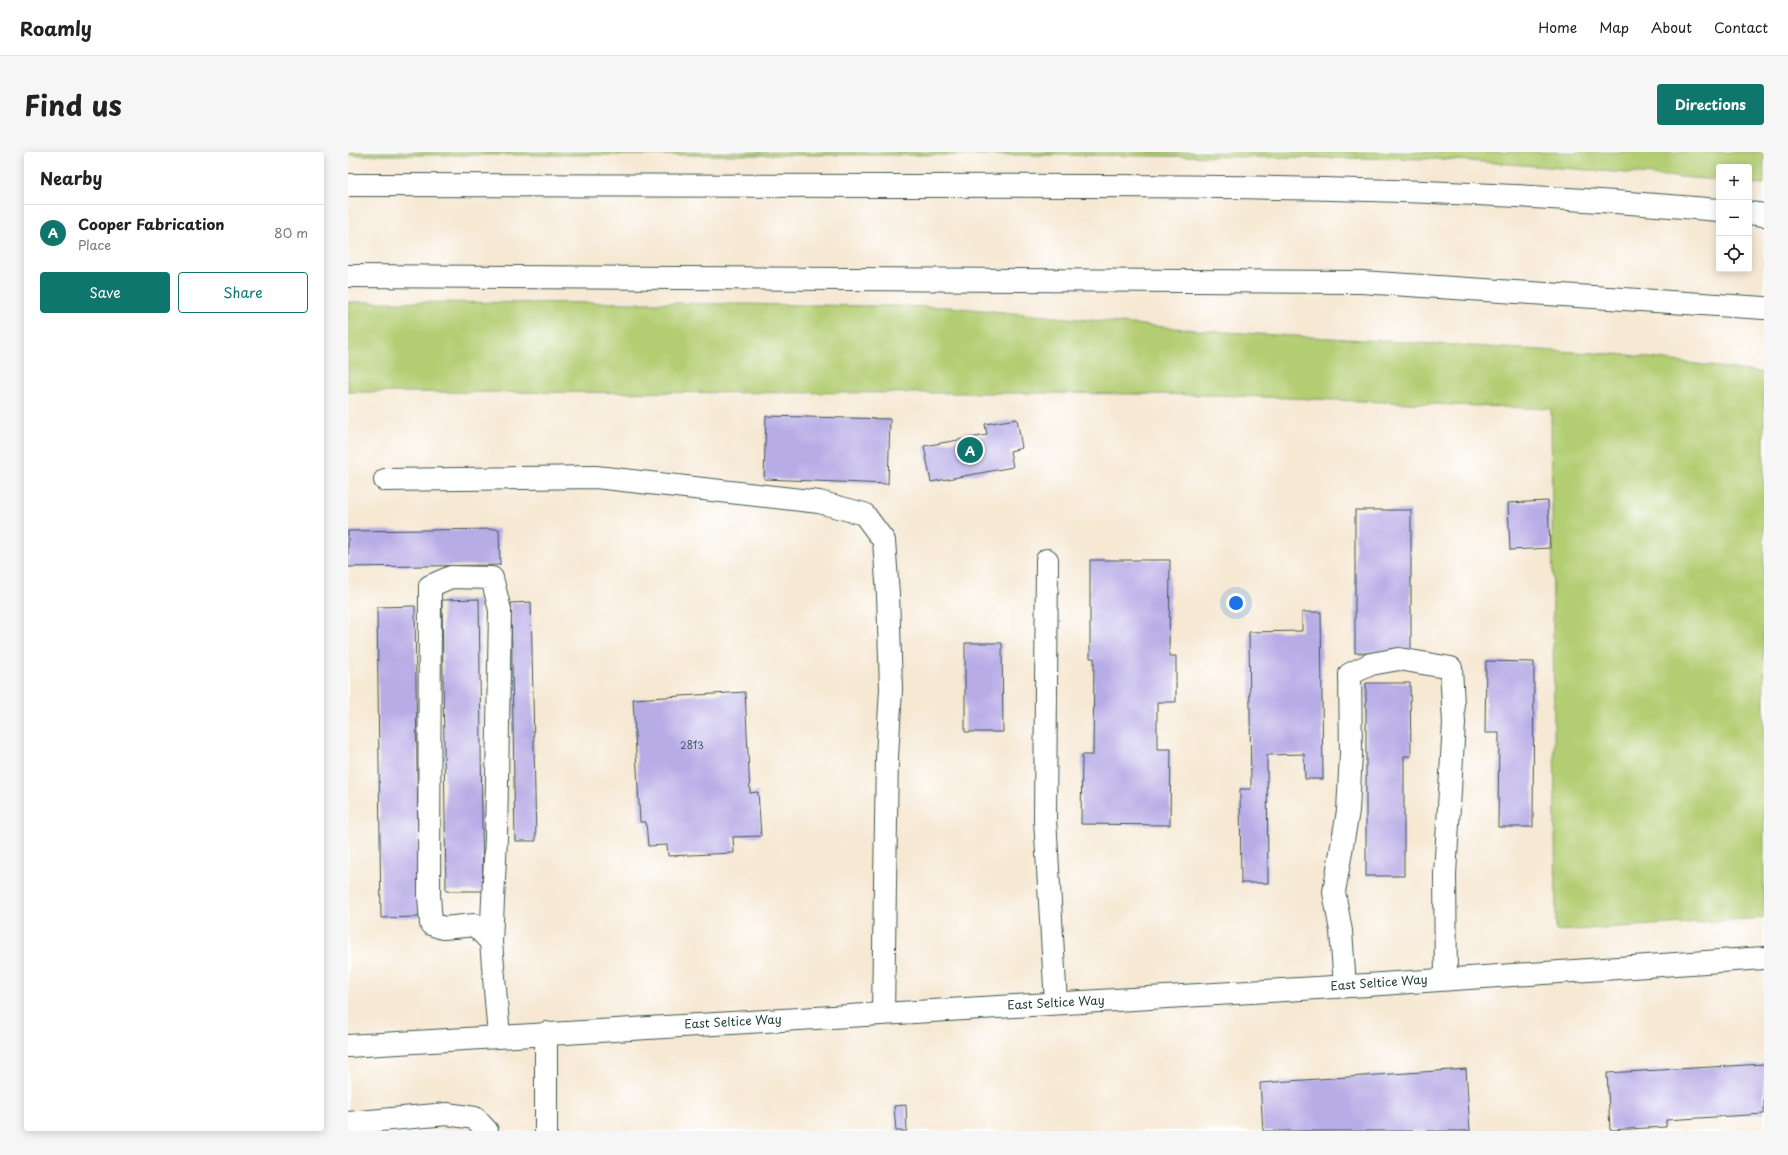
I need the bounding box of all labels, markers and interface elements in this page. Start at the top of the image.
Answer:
text: Roamly [20,14,92,42]
text: Home [1538,17,1577,38]
text: Map [1599,17,1629,38]
text: About [1651,17,1692,38]
text: Contact [1714,17,1768,38]
text: Find us [24,83,122,126]
button: Directions [1657,84,1764,125]
map controls [1716,164,1752,272]
button: + [1716,164,1752,200]
text: Nearby [40,165,102,191]
button: − [1716,200,1752,236]
text: Cooper Fabrication [78,212,225,235]
text: A [48,223,58,242]
text: 80 m [274,223,308,242]
text: Place [78,235,111,254]
button: locate [1716,236,1752,272]
button: Save [40,272,170,313]
button: Share [178,272,308,313]
pin: A [957,435,983,465]
your location [1226,593,1246,613]
house number: 2813 [680,737,704,752]
street label: East Seltice Way [1330,970,1428,994]
street label: East Seltice Way [1007,990,1105,1014]
street label: East Seltice Way [684,1009,782,1033]

